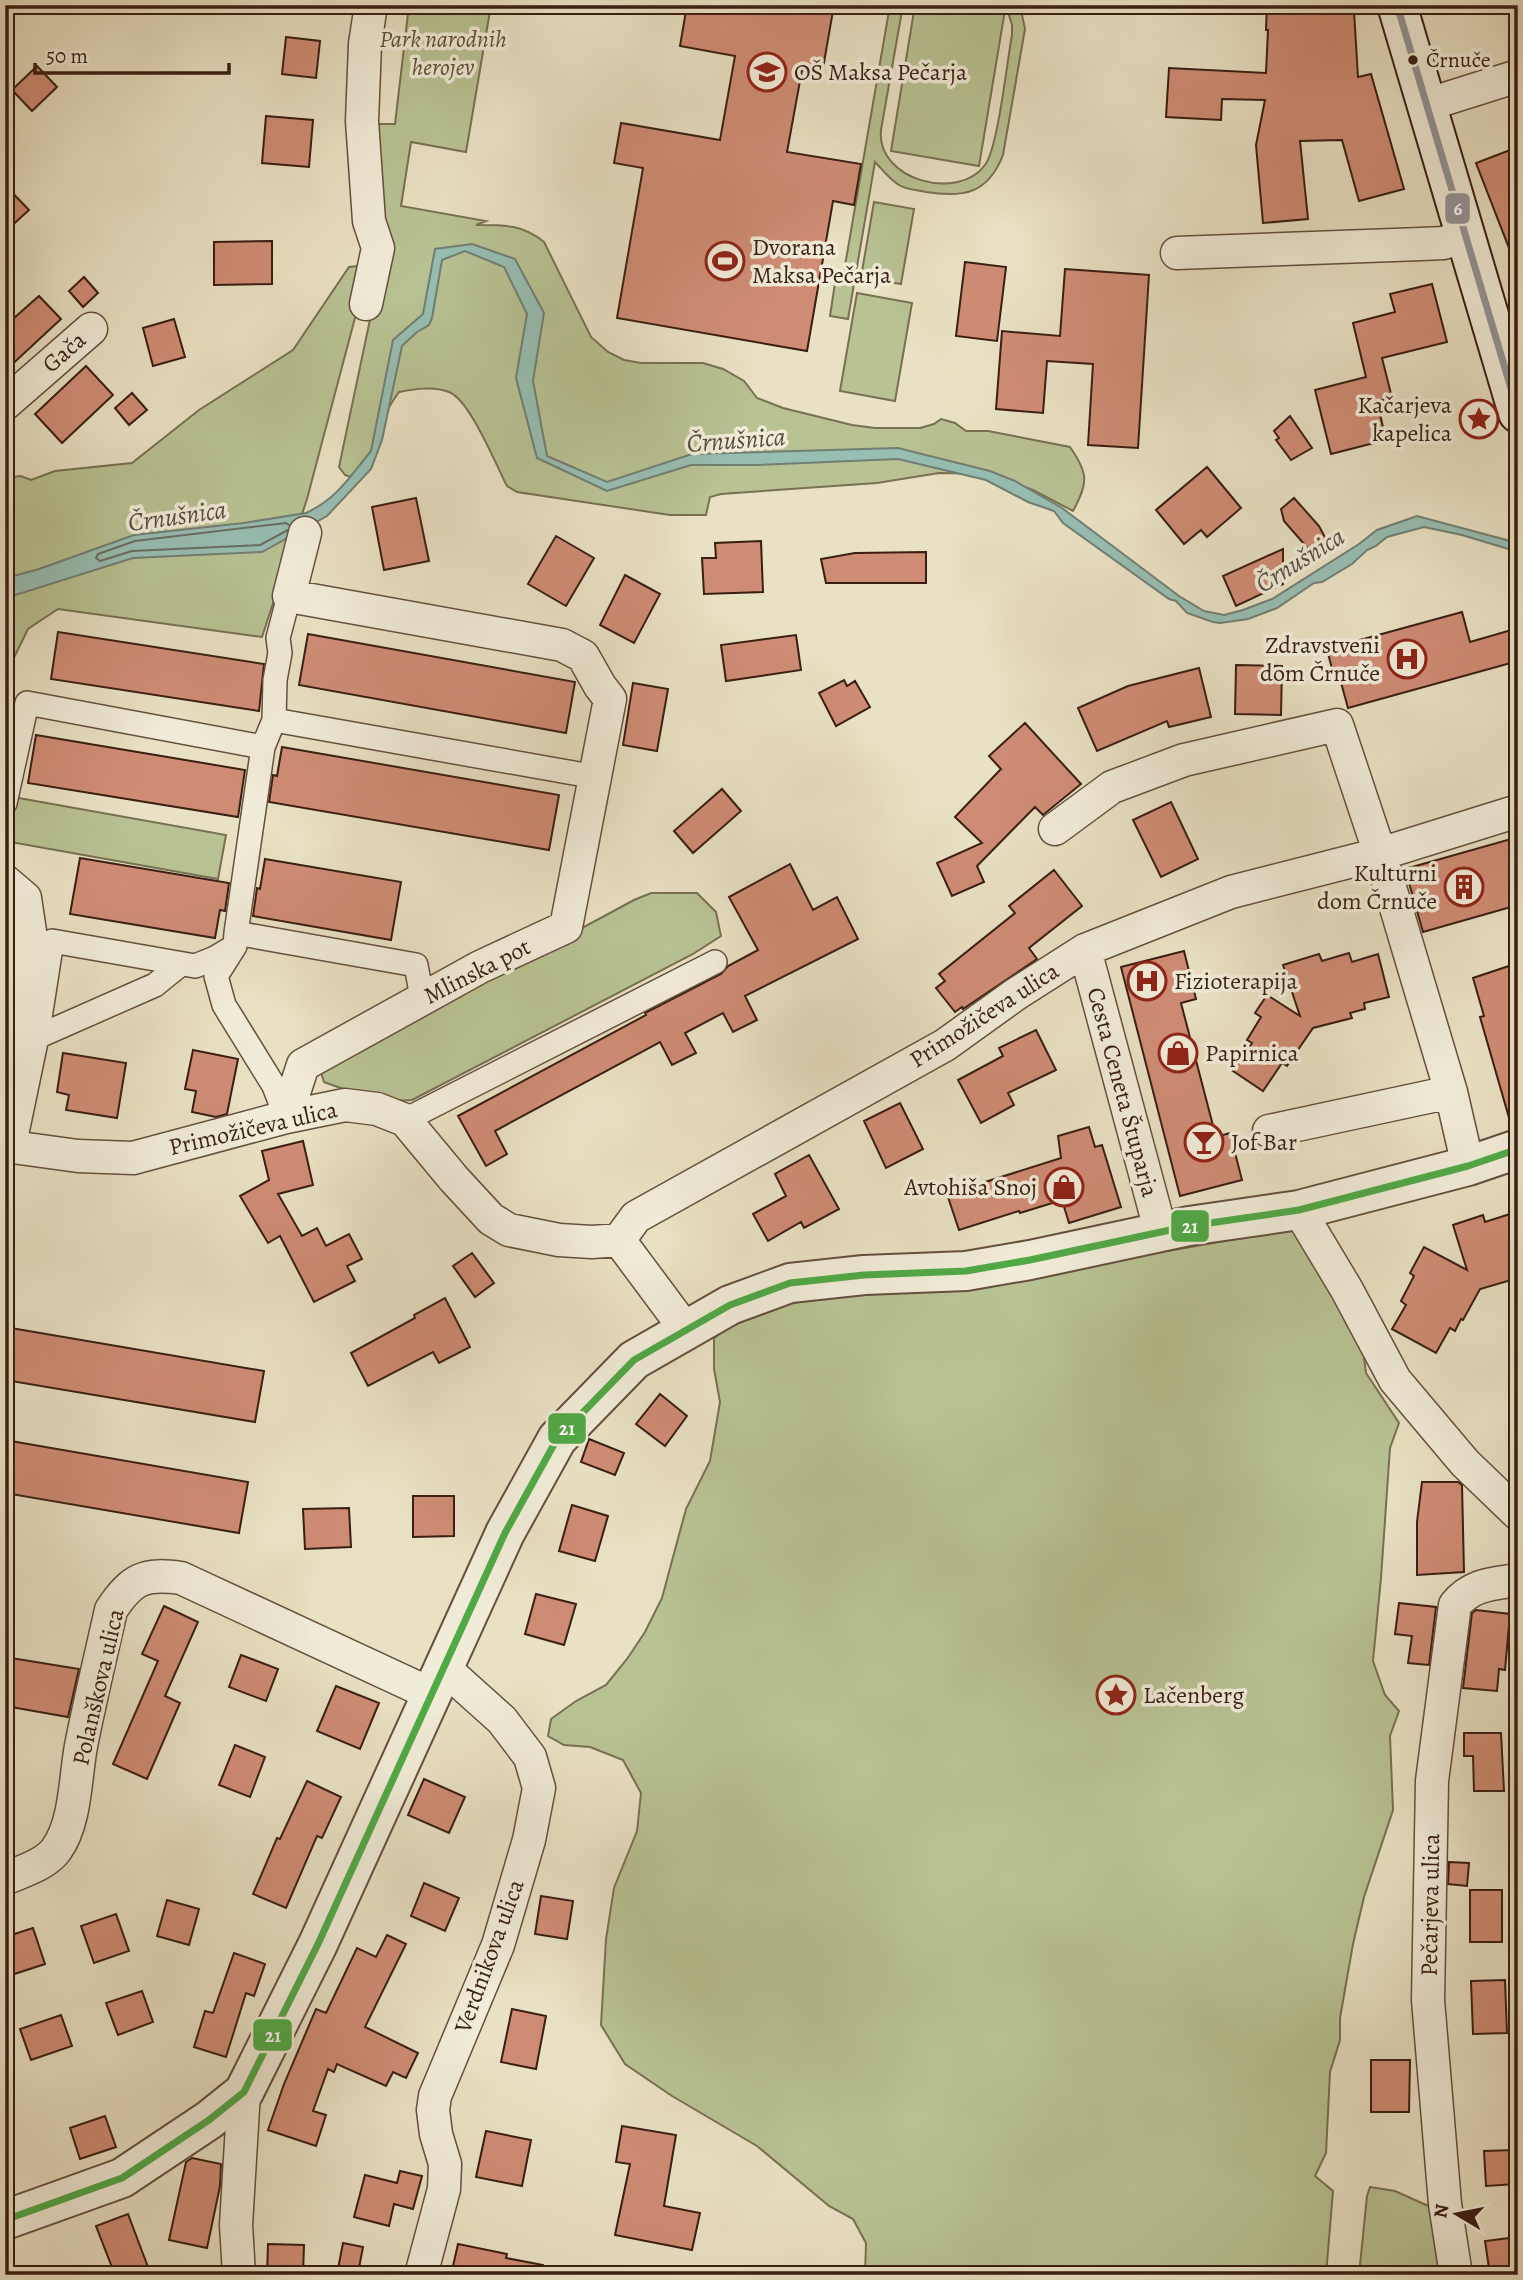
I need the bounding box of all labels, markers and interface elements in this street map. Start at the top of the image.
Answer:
park label: Park narodnih herojev [379,23,507,83]
scale bar [35,32,229,76]
text: 50 m [46,42,88,70]
place label: Črnuče [1426,45,1491,75]
school or university icon: OŠ Maksa Pečarja [746,51,788,93]
marker: Črnuče [1406,53,1420,67]
place label: OŠ Maksa Pečarja [794,56,968,88]
line badge: 6 [1444,192,1471,225]
text: 6 [1454,196,1463,222]
place label: Dvorana Maksa Pečarja [752,231,892,291]
sports icon: Dvorana Maksa Pečarja [704,240,746,282]
street label: Gača [35,324,93,380]
place label: Kačarjeva kapelica [1357,389,1453,449]
place icon: Kačarjeva kapelica [1458,398,1500,440]
water label: Črnušnica [685,419,787,461]
water label: Črnušnica [126,492,228,540]
water label: Črnušnica [1249,519,1351,601]
place label: Zdravstveni dom Črnuče [1260,629,1380,689]
hospital icon: Zdravstveni dom Črnuče [1386,638,1428,680]
place label: Kulturni dom Črnuče [1317,857,1437,917]
building icon: Kulturni dom Črnuče [1443,866,1485,908]
street label: Mlinska pot [418,930,536,1012]
street label: Primožičeva ulica [903,954,1066,1075]
hospital icon: Fizioterapija [1126,960,1168,1002]
place label: Fizioterapija [1174,965,1299,997]
street label: Cesta Ceneta Štuparja [1080,984,1167,1201]
shop icon: Papirnica [1157,1032,1199,1074]
place label: Papirnica [1205,1037,1299,1069]
street label: Primožičeva ulica [166,1093,341,1163]
bar icon: Jof Bar [1183,1121,1225,1163]
place label: Jof Bar [1231,1126,1297,1158]
shop icon: Avtohiša Snoj [1043,1166,1085,1208]
place label: Avtohiša Snoj [903,1171,1037,1203]
line badge: 21 [1170,1209,1210,1243]
text: 21 [1182,1214,1198,1240]
line badge: 21 [547,1412,587,1445]
text: 21 [559,1416,575,1442]
street label: Polanškova ulica [64,1605,132,1769]
place icon: Lačenberg [1095,1674,1137,1716]
place label: Lačenberg [1143,1679,1244,1711]
street label: Pečarjeva ulica [1413,1832,1447,1977]
street label: Verdnikova ulica [446,1874,532,2038]
line badge: 21 [252,2018,293,2052]
text: 21 [265,2023,281,2049]
north arrow [1422,2178,1492,2248]
text: N [1427,2202,1455,2220]

